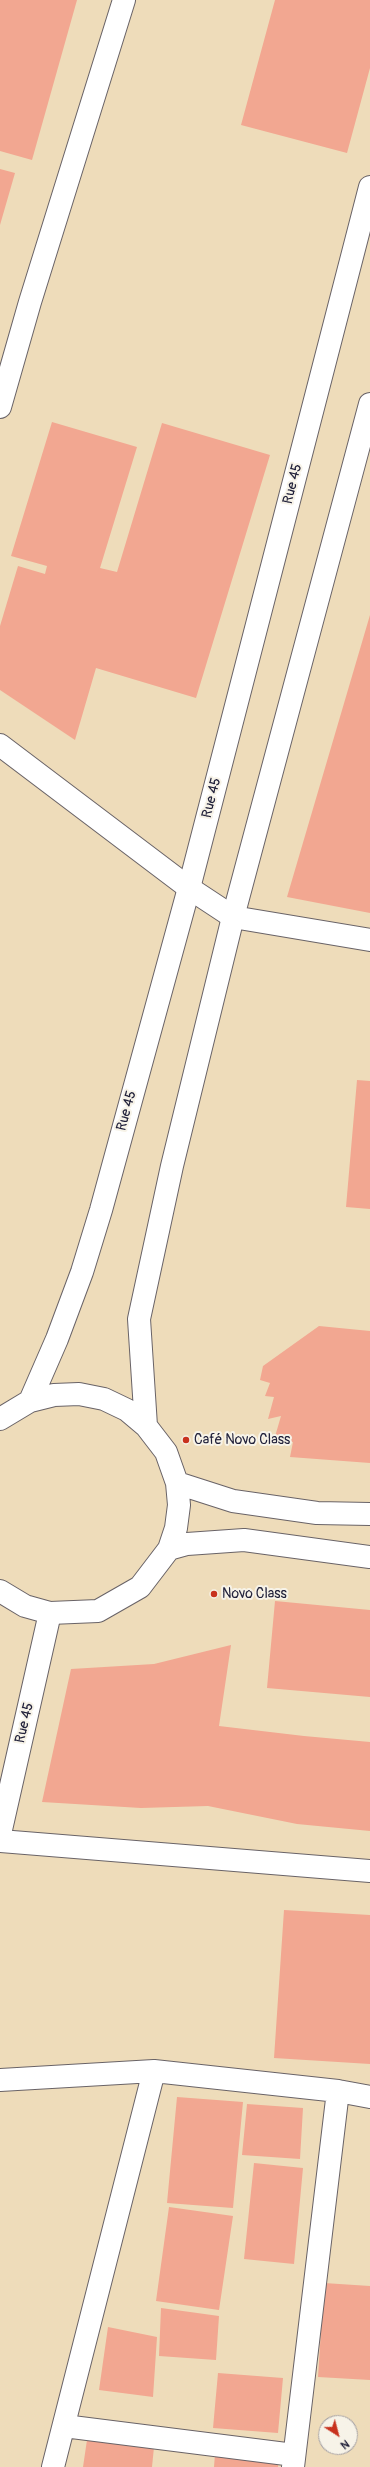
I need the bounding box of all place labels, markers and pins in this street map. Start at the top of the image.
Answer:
place label: Café Novo Class [194,1432,290,1448]
marker: Café Novo Class [181,1435,191,1445]
place label: Novo Class [222,1586,287,1602]
marker: Novo Class [209,1589,219,1599]

